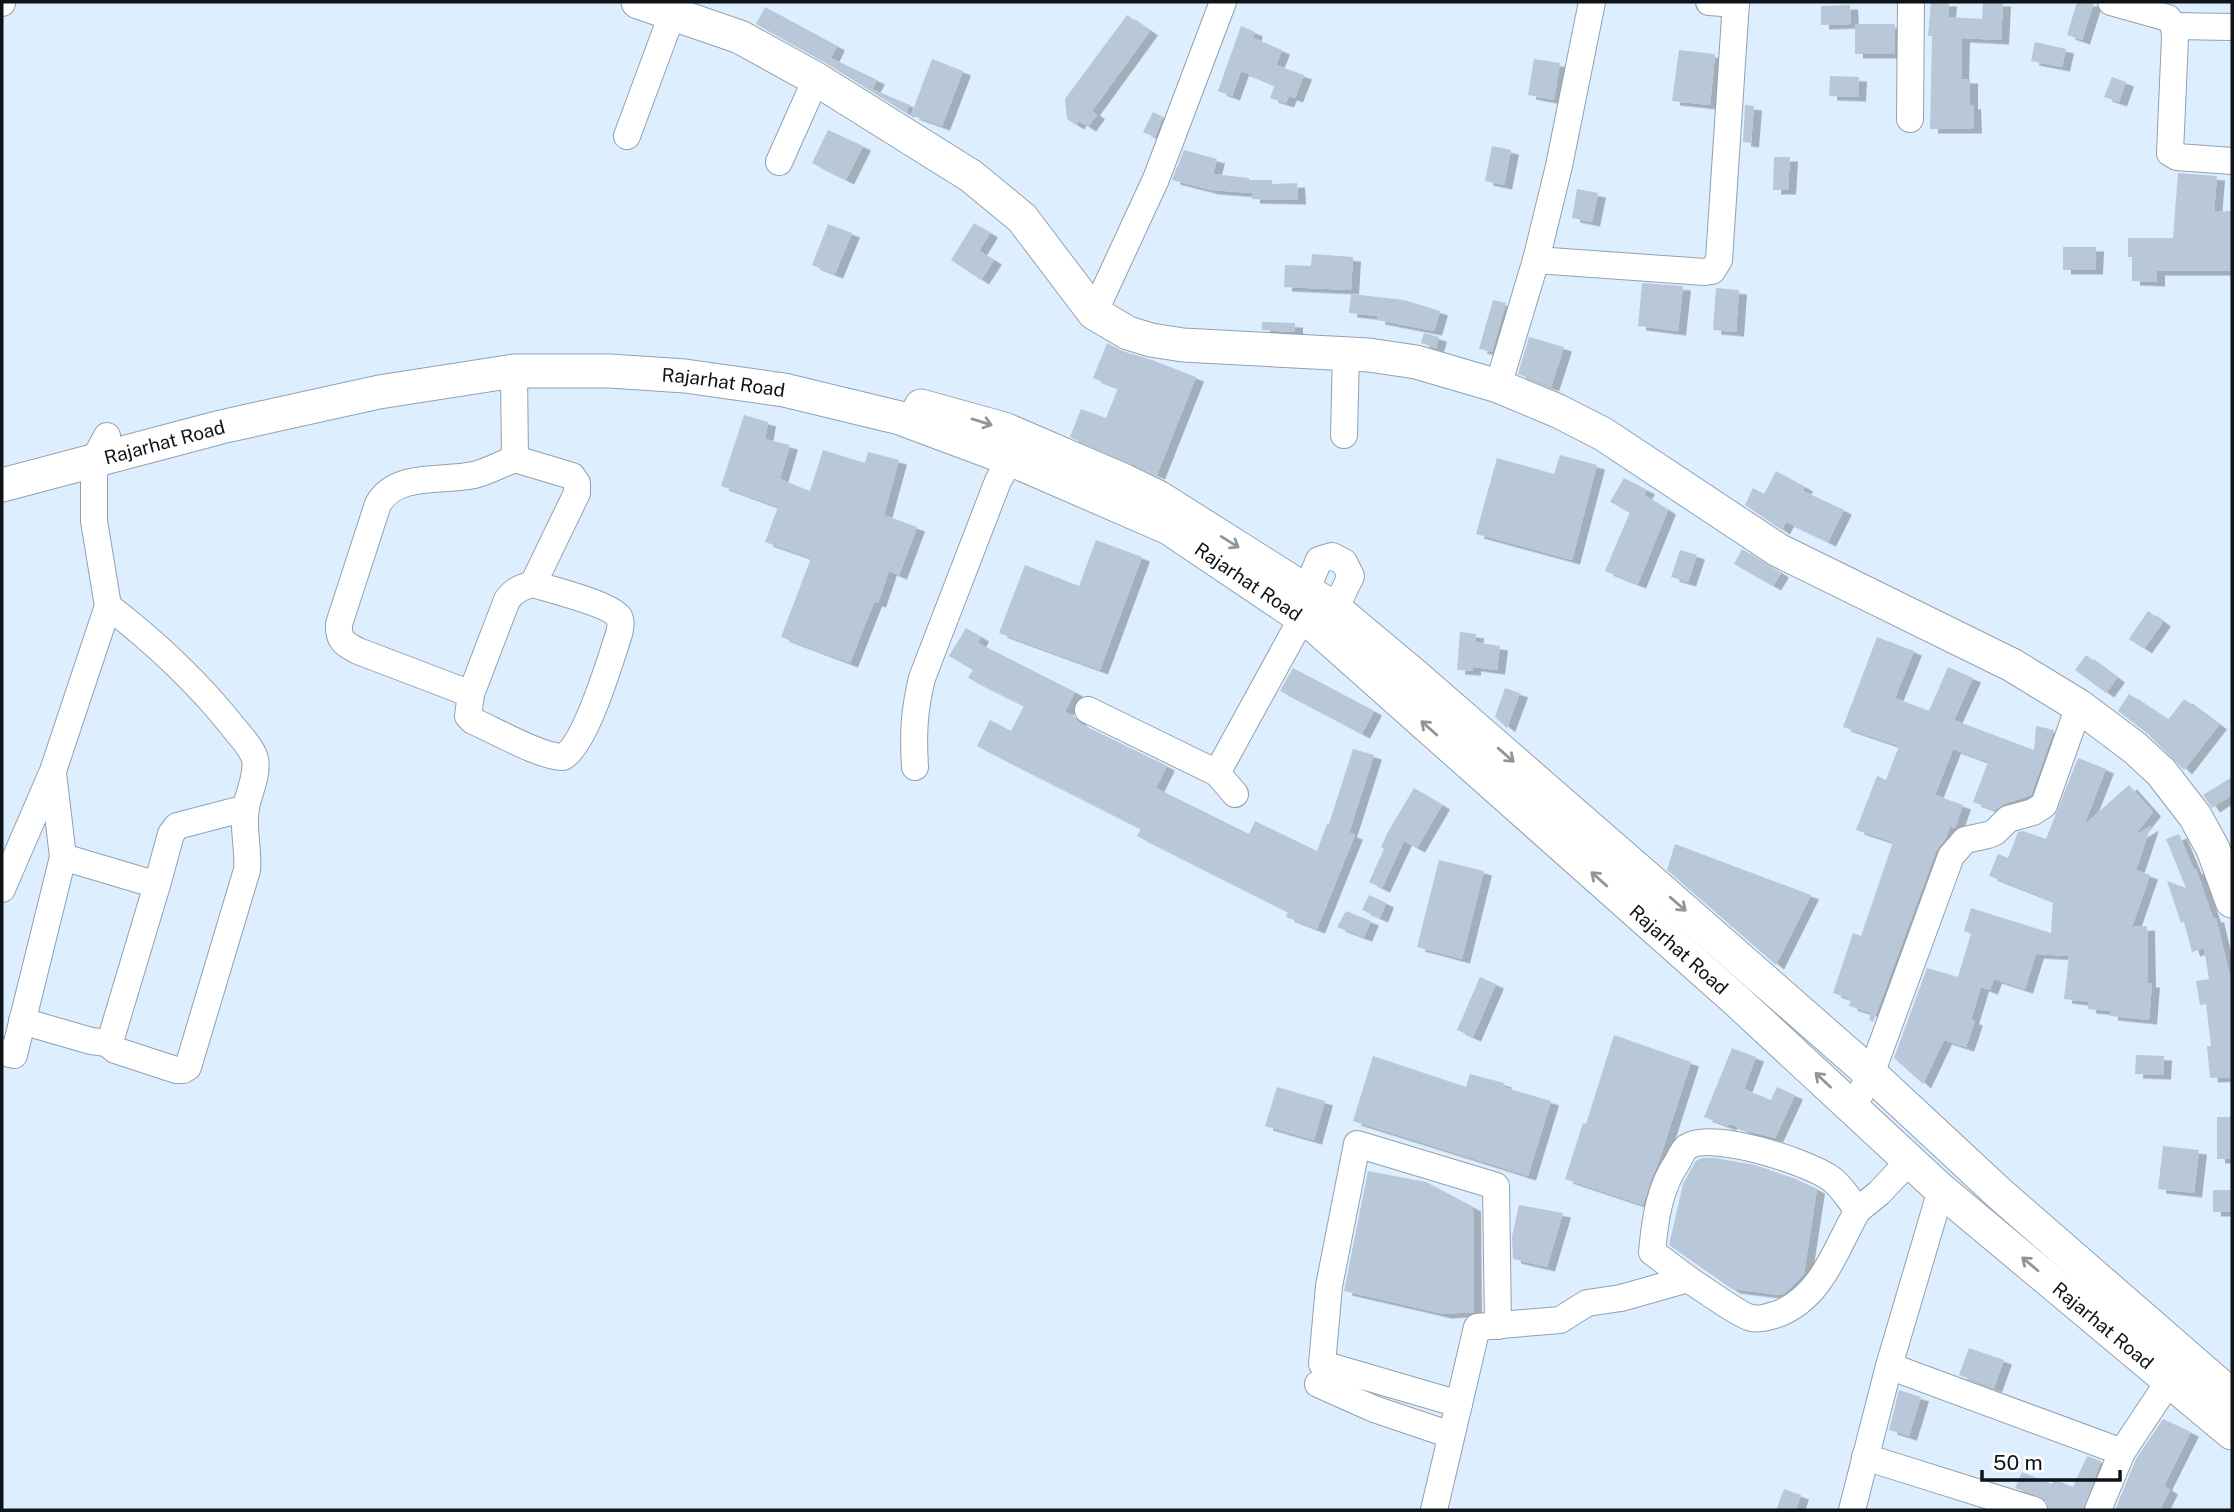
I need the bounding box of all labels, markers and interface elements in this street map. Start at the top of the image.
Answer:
street label: Rajarhat Road [661,363,786,401]
street label: Rajarhat Road [102,415,227,469]
one-way arrow [970,417,992,429]
one-way arrow [1219,535,1239,549]
street label: Rajarhat Road [1191,538,1306,625]
one-way arrow [1421,719,1438,736]
one-way arrow [1497,747,1515,763]
one-way arrow [1591,870,1608,887]
one-way arrow [1669,896,1687,912]
street label: Rajarhat Road [1625,900,1733,999]
one-way arrow [1814,1072,1832,1088]
one-way arrow [2021,1256,2039,1271]
street label: Rajarhat Road [2048,1277,2158,1374]
scale bar [1982,1438,2120,1482]
text: 50 m [1993,1450,2043,1475]

